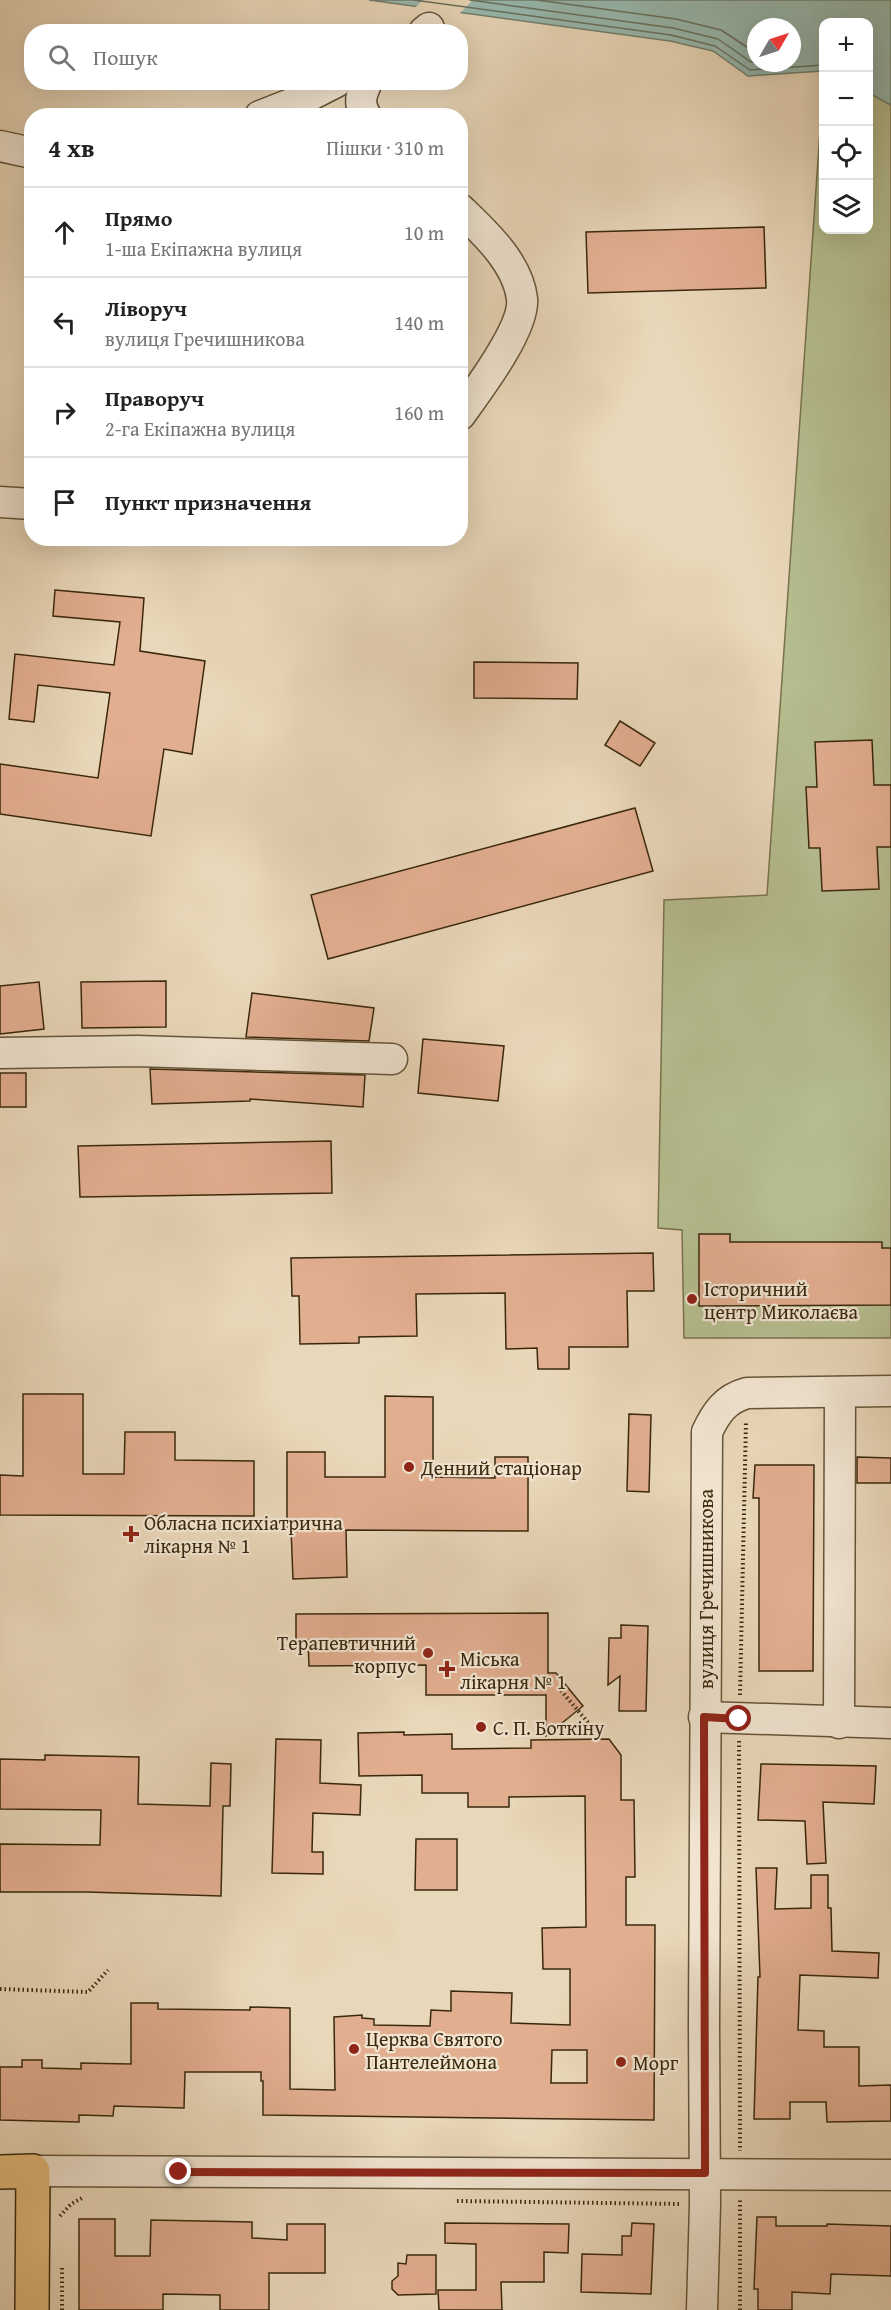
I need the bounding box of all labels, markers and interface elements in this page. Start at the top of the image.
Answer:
north arrow [747,18,801,72]
map controls [819,18,873,234]
button: + [819,18,873,72]
search box [24,24,468,90]
icon: search [45,41,78,74]
text: Пошук [93,41,158,73]
button: − [819,72,873,126]
button: locate [819,126,873,180]
text: 4 хв [48,128,95,167]
text: Пішки · 310 m [326,133,444,162]
button: layers [819,180,873,234]
text: Прямо [105,202,172,234]
icon: ahead [48,216,81,249]
text: 10 m [404,218,444,247]
text: 1-ша Екіпажна вулиця [105,234,302,263]
text: Ліворуч [105,292,187,324]
icon: left [48,306,81,339]
text: 140 m [394,308,444,337]
text: вулиця Гречишникова [105,324,305,353]
text: Праворуч [105,382,204,414]
icon: right [48,396,81,429]
text: 160 m [394,398,444,427]
text: 2-га Екіпажна вулиця [105,414,295,443]
icon: arrive [48,486,81,519]
text: Пункт призначення [105,486,311,518]
place label: Історичний центр Миколаєва [704,1274,859,1326]
marker: Історичний центр Миколаєва [685,1292,699,1306]
place label: Денний стаціонар [420,1453,582,1482]
marker: Денний стаціонар [402,1460,416,1474]
street label: вулиця Гречишникова [691,1489,720,1689]
place label: Обласна психіатрична лікарня № 1 [144,1508,343,1560]
marker: Обласна психіатрична лікарня № 1 [122,1525,140,1543]
place label: Терапевтичний корпус [277,1628,416,1680]
place label: Міська лікарня № 1 [460,1644,566,1696]
marker: Терапевтичний корпус [421,1646,435,1660]
marker: Міська лікарня № 1 [438,1660,456,1678]
route start [725,1705,751,1731]
place label: С. П. Боткіну [493,1713,604,1742]
marker: С. П. Боткіну [474,1720,488,1734]
place label: Церква Святого Пантелеймона [366,2024,503,2076]
marker: Церква Святого Пантелеймона [347,2042,361,2056]
place label: Морг [633,2048,679,2077]
marker: Морг [614,2055,628,2069]
route end [165,2158,191,2184]

